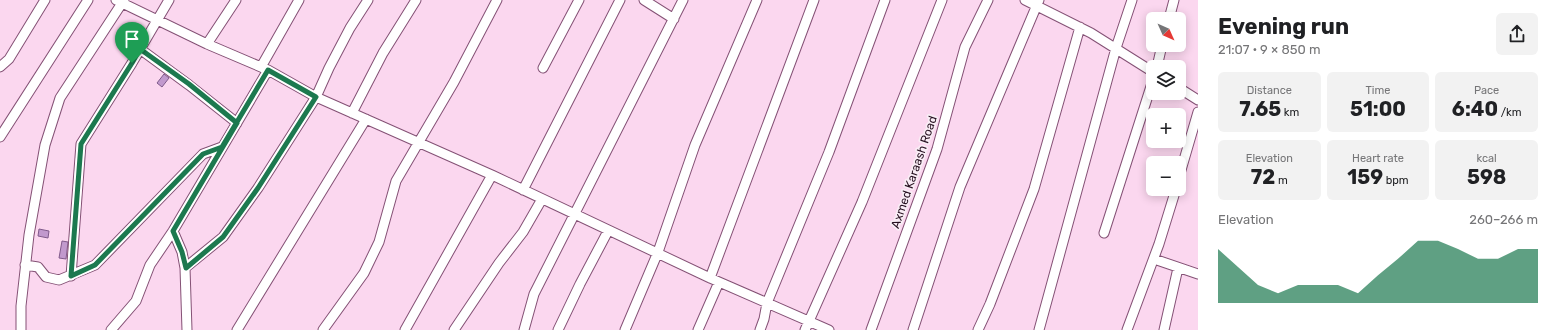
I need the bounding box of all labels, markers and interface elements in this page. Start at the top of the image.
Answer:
north arrow [1146,12,1186,52]
map controls [1146,12,1186,196]
text: Evening run [1218,13,1349,40]
button: share [1496,13,1538,55]
pin [115,22,149,63]
icon: arrive [121,28,143,50]
text: 21:07 · 9 × 850 m [1218,42,1320,57]
button: layers [1146,60,1186,100]
text: Distance [1247,84,1292,97]
text: Time [1366,84,1390,97]
text: Pace [1474,84,1499,97]
text: 7.65 [1239,97,1281,121]
text: 51:00 [1350,97,1406,121]
text: 6:40 [1452,97,1498,121]
text: km [1281,106,1299,119]
text: /km [1498,106,1521,119]
button: + [1146,108,1186,148]
street label: Axmed Karaash Road [888,114,940,230]
text: Elevation [1246,152,1293,165]
text: Heart rate [1352,152,1404,165]
text: kcal [1477,152,1497,165]
button: − [1146,156,1186,196]
text: 72 [1251,165,1275,189]
text: 159 [1347,165,1383,189]
text: 598 [1467,165,1506,189]
text: m [1275,174,1288,187]
text: bpm [1383,174,1409,187]
text: Elevation [1218,212,1274,227]
text: 260–266 m [1469,212,1538,227]

